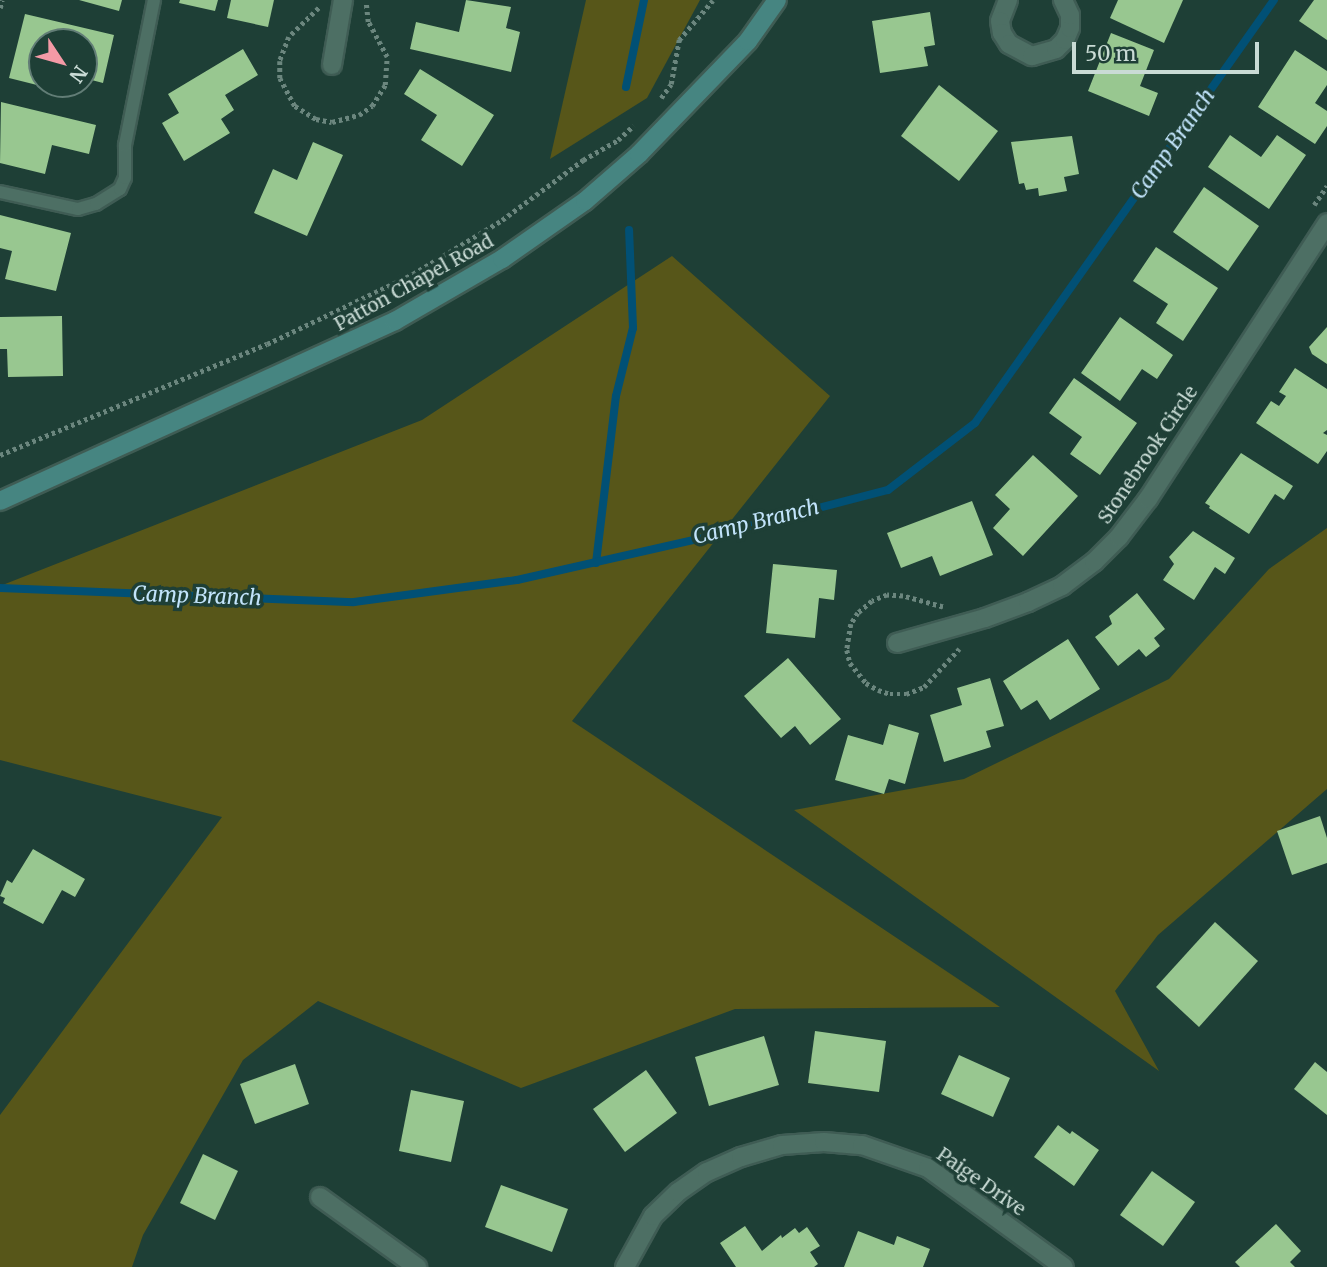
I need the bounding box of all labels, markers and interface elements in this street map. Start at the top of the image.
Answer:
north arrow [28,28,98,98]
scale bar [1075,28,1262,72]
text: 50 m [1085,40,1136,67]
text: N [64,61,92,87]
water label: Camp Branch [1126,84,1220,204]
street label: Patton Chapel Road [331,230,497,336]
street label: Stonebrook Circle [1093,382,1203,528]
water label: Camp Branch [690,494,822,550]
water label: Camp Branch [132,581,262,611]
street label: Paige Drive [932,1143,1030,1221]

